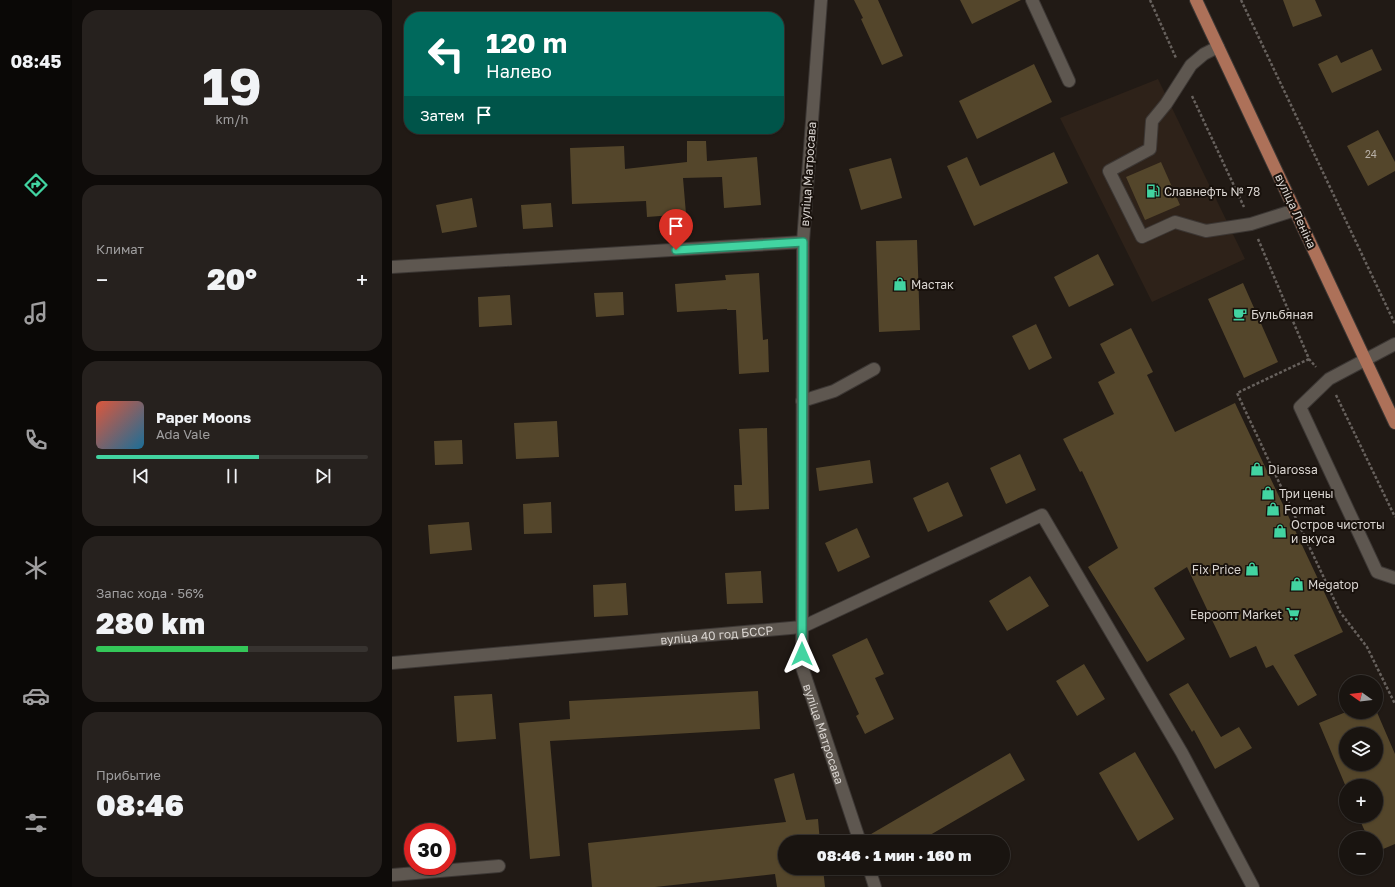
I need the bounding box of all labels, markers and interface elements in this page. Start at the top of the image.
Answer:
text: 120 m [486,26,567,59]
icon: left [420,28,472,80]
text: 08:45 [10,50,62,72]
text: 19 [202,54,262,116]
text: Налево [486,60,552,82]
icon: arrive [473,104,495,126]
text: Затем [420,106,465,124]
text: km/h [215,111,249,127]
street label: вуліца Матросава [797,121,819,227]
house number: 24 [1365,148,1377,160]
icon: directions [22,171,50,199]
street label: вуліца Леніна [1272,171,1320,251]
fuel station icon: Славнефть № 78 [1145,183,1161,199]
place label: Славнефть № 78 [1164,184,1260,199]
pin [659,209,693,250]
icon: arrive [665,215,687,237]
text: Климат [96,241,144,257]
text: 20° [207,261,257,297]
text: − [96,266,108,293]
text: + [356,266,368,293]
shop icon: Мастак [892,276,908,292]
place label: Мастак [911,277,954,292]
icon: music [22,299,50,327]
cafe icon: Бульбяная [1232,306,1248,322]
place label: Бульбяная [1251,307,1313,322]
text: Paper Moons [156,408,251,426]
icon: phone [22,426,50,454]
text: Ada Vale [156,426,210,442]
shop icon: Diarossa [1249,461,1265,477]
place label: Diarossa [1268,462,1318,477]
icon: previous [130,465,152,487]
icon: pause [221,465,243,487]
icon: next [312,465,334,487]
shop icon: Три цены [1260,485,1276,501]
place label: Три цены [1279,486,1334,501]
shop icon: Format [1265,501,1281,517]
place label: Format [1284,502,1325,517]
place label: Остров чистоты и вкуса [1291,517,1385,546]
shop icon: Остров чистоты и вкуса [1272,523,1288,539]
icon: climate [22,554,50,582]
shop icon: Fix Price [1244,561,1260,577]
place label: Fix Price [1192,562,1241,577]
shop icon: Megatop [1289,576,1305,592]
place label: Megatop [1308,577,1359,592]
text: Запас хода · 56% [96,585,204,601]
text: 280 km [96,605,205,641]
supermarket icon: Евроопт Market [1285,606,1301,622]
place label: Евроопт Market [1190,607,1282,622]
street label: вуліца 40 год БССР [660,622,774,647]
position arrow [781,633,823,675]
north arrow [1339,675,1383,719]
map controls [1339,675,1383,875]
icon: car [22,682,50,710]
street label: вуліца Матросава [800,682,848,786]
button: layers [1339,727,1383,771]
text: Прибытие [96,767,161,783]
button: + [1339,779,1383,823]
text: 08:46 [96,787,184,823]
icon: filters [22,809,50,837]
speed limit sign: 30 [404,823,456,875]
button: − [1339,831,1383,875]
text: 08:46 · 1 мин · 160 m [817,846,971,864]

